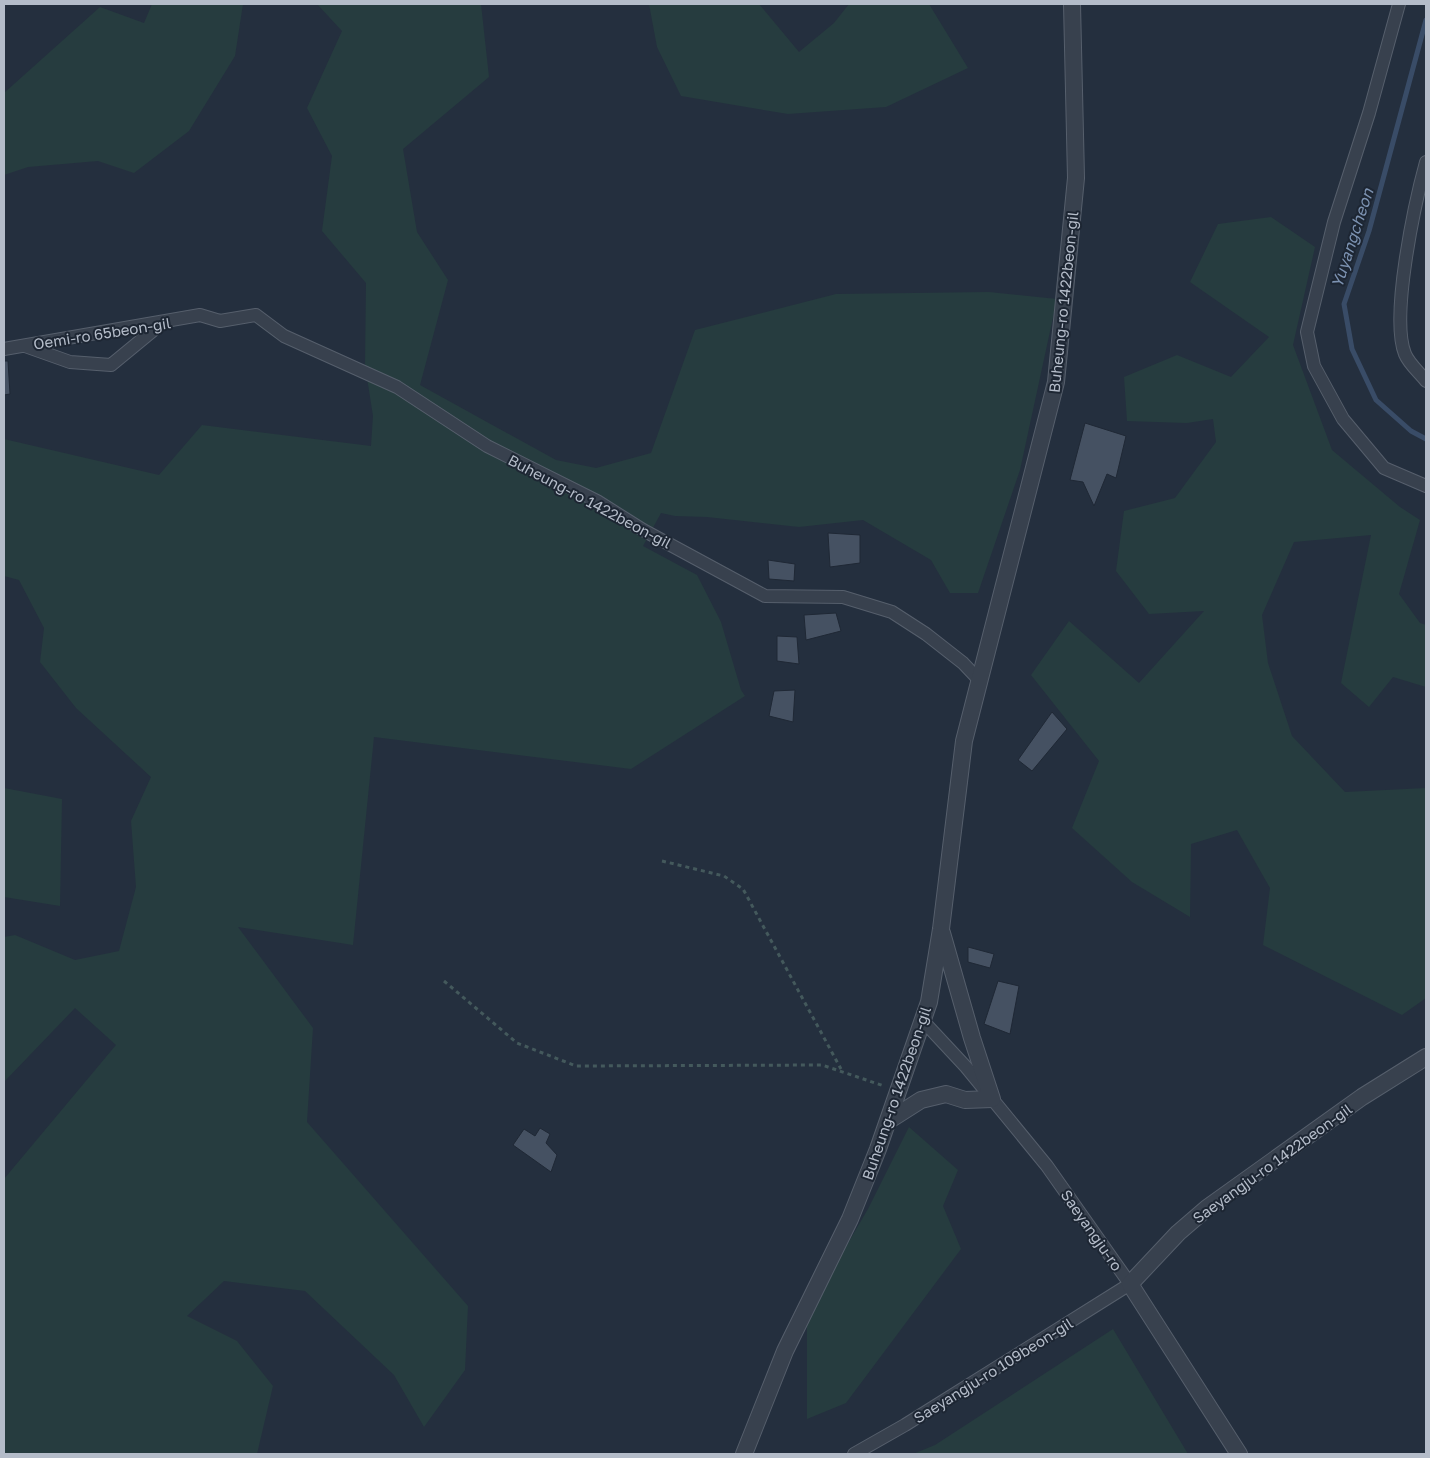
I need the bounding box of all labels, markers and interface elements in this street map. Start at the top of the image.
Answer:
water label: Yuyangcheon [1327,185,1378,290]
street label: Buheung-ro 1422beon-gil [1045,210,1082,394]
street label: Oemi-ro 65beon-gil [32,313,172,353]
street label: Buheung-ro 1422beon-gil [505,450,675,552]
street label: Buheung-ro 1422beon-gil [858,1004,934,1182]
street label: Saeyangju-ro 1422beon-gil [1189,1099,1355,1227]
street label: Saeyangju-ro [1057,1186,1127,1274]
street label: Saeyangju-ro 109beon-gil [910,1313,1076,1426]

